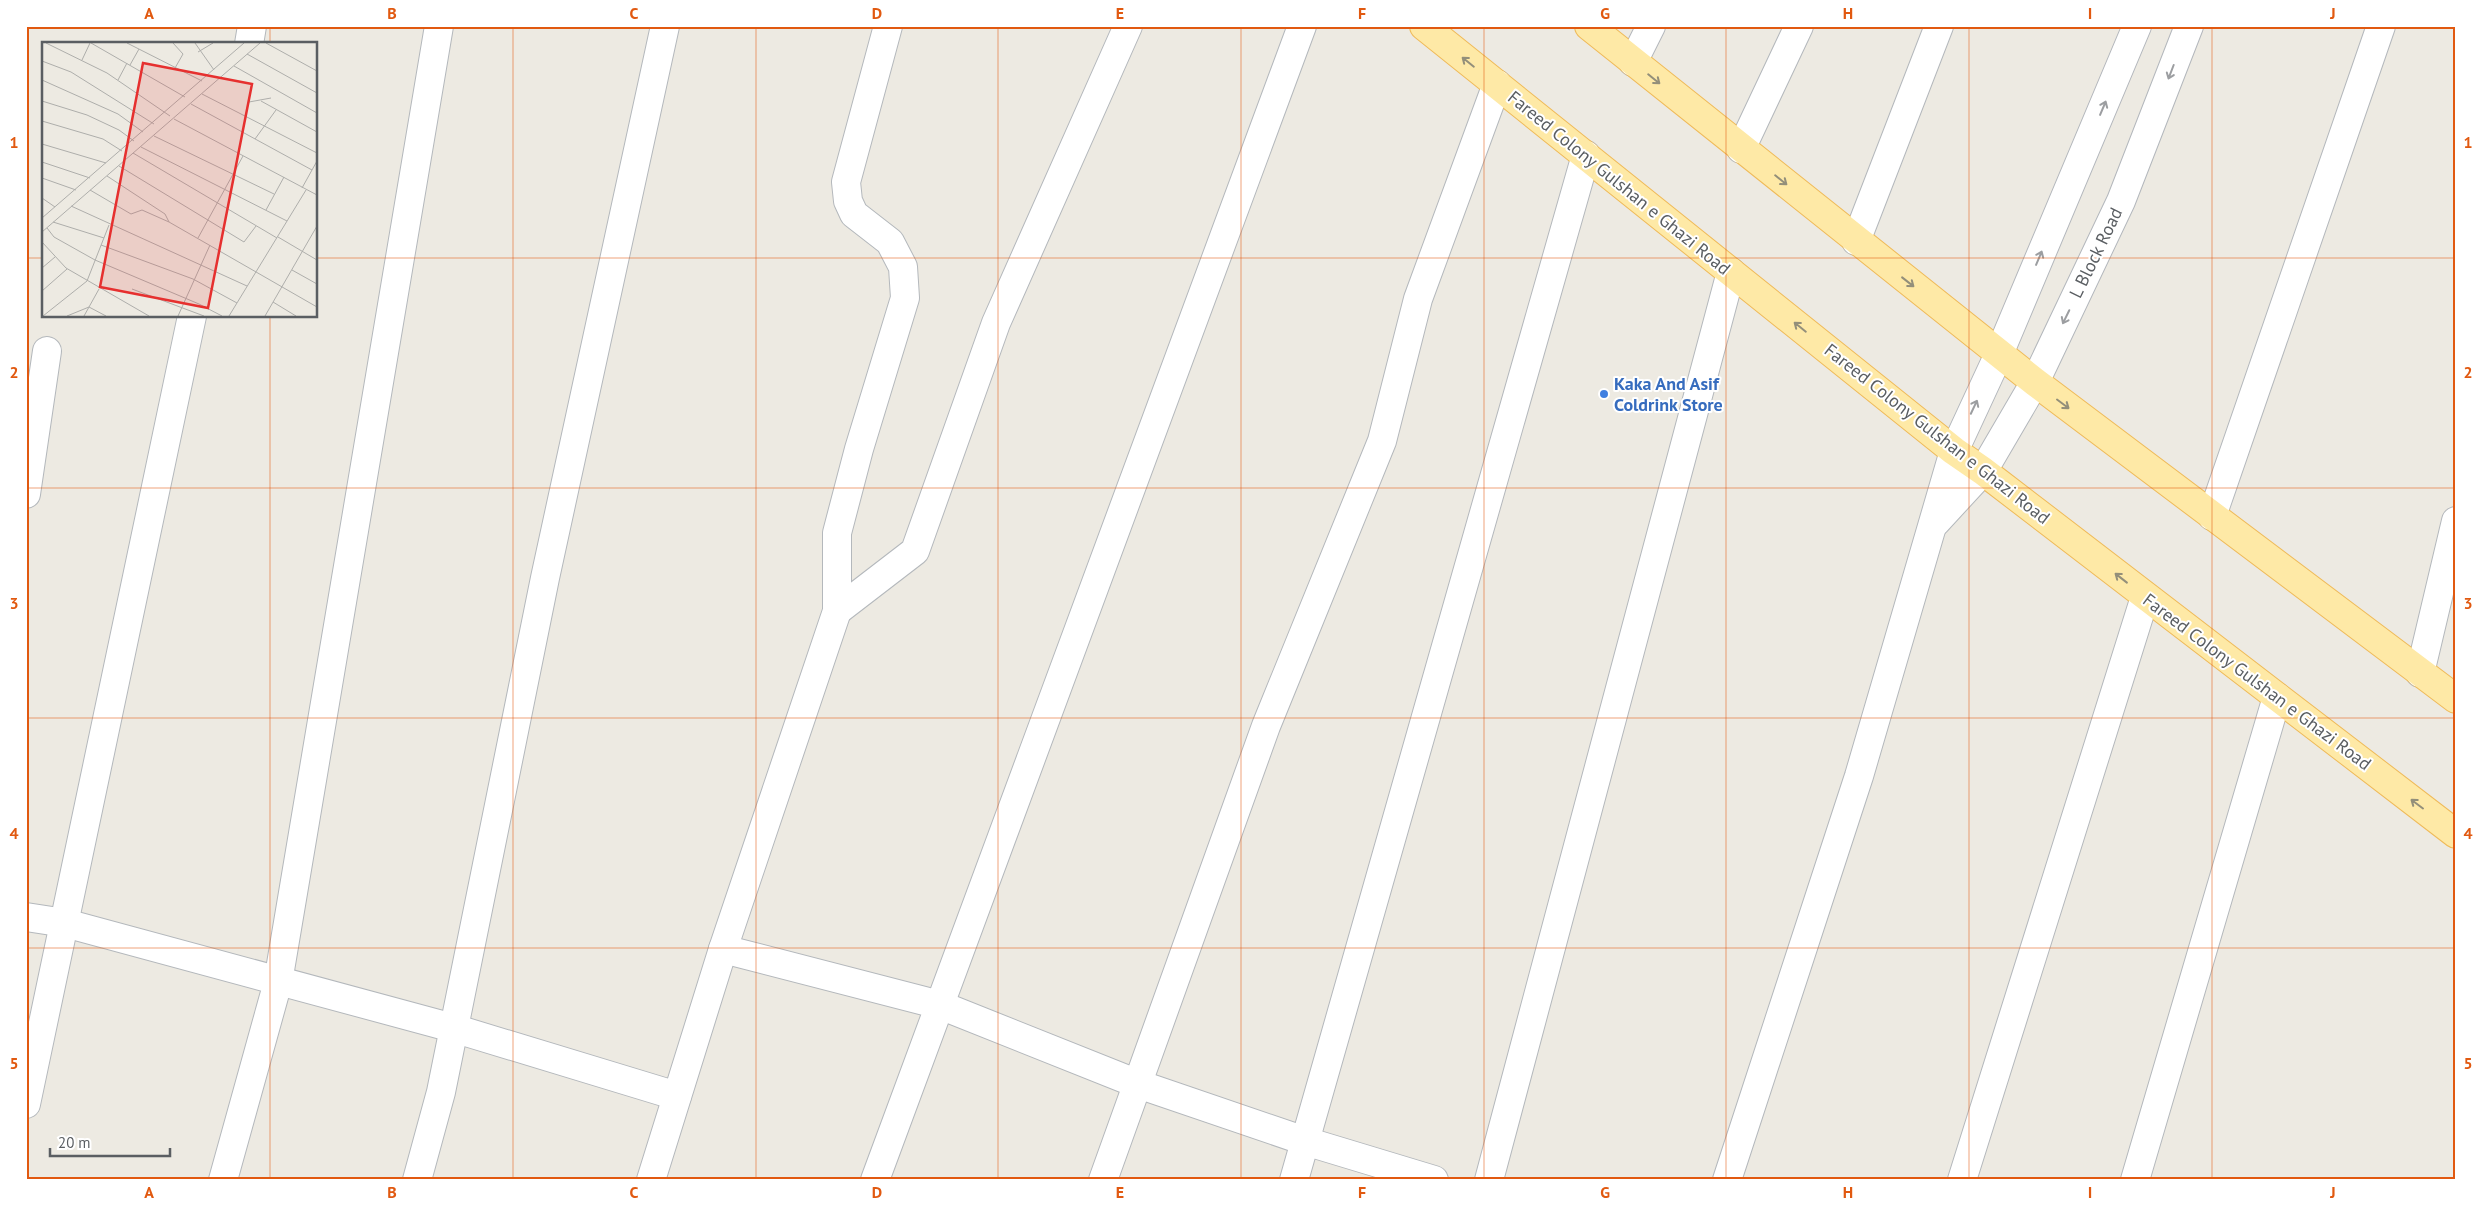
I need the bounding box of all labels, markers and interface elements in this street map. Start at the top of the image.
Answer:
text: A [144,3,154,23]
text: B [387,3,397,23]
text: C [630,3,639,23]
text: D [872,3,882,23]
text: E [1116,3,1124,23]
text: F [1358,3,1366,23]
text: G [1600,3,1610,23]
text: H [1843,3,1853,23]
text: I [2088,3,2092,23]
text: J [2329,3,2336,23]
inset map [42,42,318,318]
one-way arrow [1462,56,1475,67]
one-way arrow [2166,64,2175,79]
one-way arrow [1647,73,1660,84]
street label: Fareed Colony Gulshan e Ghazi Road [1503,86,1735,280]
one-way arrow [2098,101,2108,116]
text: 1 [9,132,19,152]
text: 1 [2463,132,2473,152]
one-way arrow [1774,175,1787,186]
street label: L Block Road [2064,204,2127,302]
one-way arrow [2035,251,2045,266]
one-way arrow [1901,276,1914,287]
one-way arrow [2061,309,2070,324]
one-way arrow [1794,322,1807,333]
street label: Fareed Colony Gulshan e Ghazi Road [1820,338,2055,529]
text: 2 [9,362,19,382]
text: 2 [2463,362,2473,382]
place label: Kaka And Asif Coldrink Store [1614,372,1723,416]
marker: Kaka And Asif Coldrink Store [1598,388,1610,400]
one-way arrow [2056,399,2070,409]
one-way arrow [1970,400,1980,415]
one-way arrow [2114,573,2128,583]
street label: Fareed Colony Gulshan e Ghazi Road [2139,588,2376,775]
text: 3 [9,593,19,613]
text: 3 [2463,593,2473,613]
one-way arrow [2411,799,2424,810]
text: 4 [9,823,19,843]
text: 4 [2463,823,2473,843]
text: 5 [9,1053,19,1073]
text: 5 [2463,1053,2473,1073]
scale bar [50,1126,170,1158]
text: 20 m [58,1133,91,1152]
text: A [144,1182,154,1202]
text: B [387,1182,397,1202]
text: C [630,1182,639,1202]
text: D [872,1182,882,1202]
text: E [1116,1182,1124,1202]
text: F [1358,1182,1366,1202]
text: G [1600,1182,1610,1202]
text: H [1843,1182,1853,1202]
text: I [2088,1182,2092,1202]
text: J [2329,1182,2336,1202]

